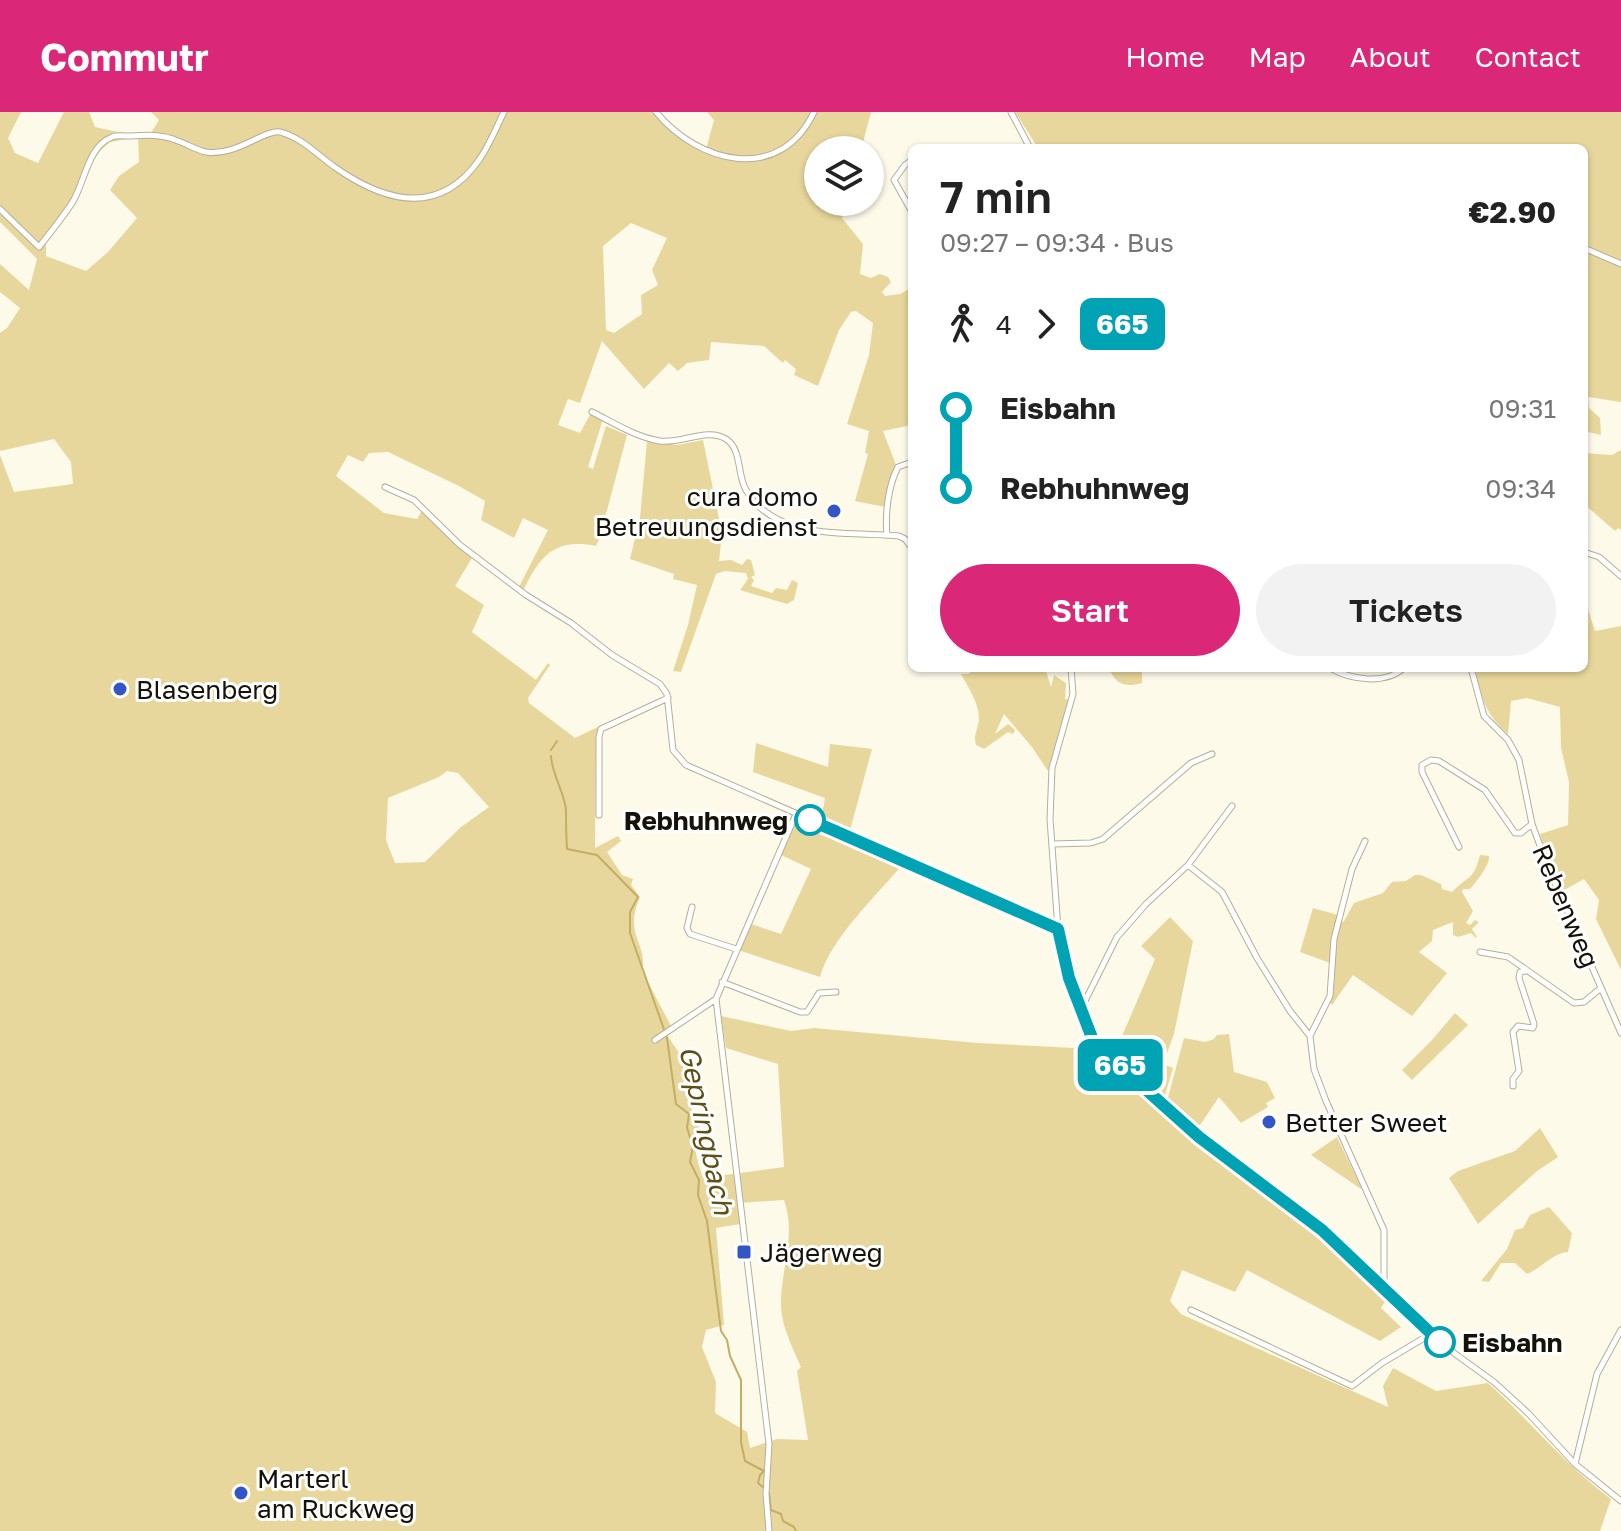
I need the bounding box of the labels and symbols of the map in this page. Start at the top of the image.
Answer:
place label: cura domo Betreuungsdienst [595,481,818,542]
marker: cura domo Betreuungsdienst [825,502,843,520]
place label: Blasenberg [136,674,278,705]
marker: Blasenberg [111,680,129,698]
place label: Rebhuhnweg [624,805,788,836]
marker: Rebhuhnweg [795,805,825,835]
street label: Rebenweg [1526,840,1606,972]
line badge: 665 [1074,1039,1166,1091]
water label: Gepringbach [673,1043,741,1219]
place label: Better Sweet [1285,1107,1448,1138]
marker: Better Sweet [1260,1113,1278,1131]
place label: Jägerweg [760,1237,883,1268]
marker: Jägerweg [735,1243,753,1261]
marker: Eisbahn [1425,1327,1455,1357]
place label: Eisbahn [1462,1327,1562,1358]
place label: Marterl am Ruckweg [257,1463,415,1524]
marker: Marterl am Ruckweg [232,1484,250,1502]

